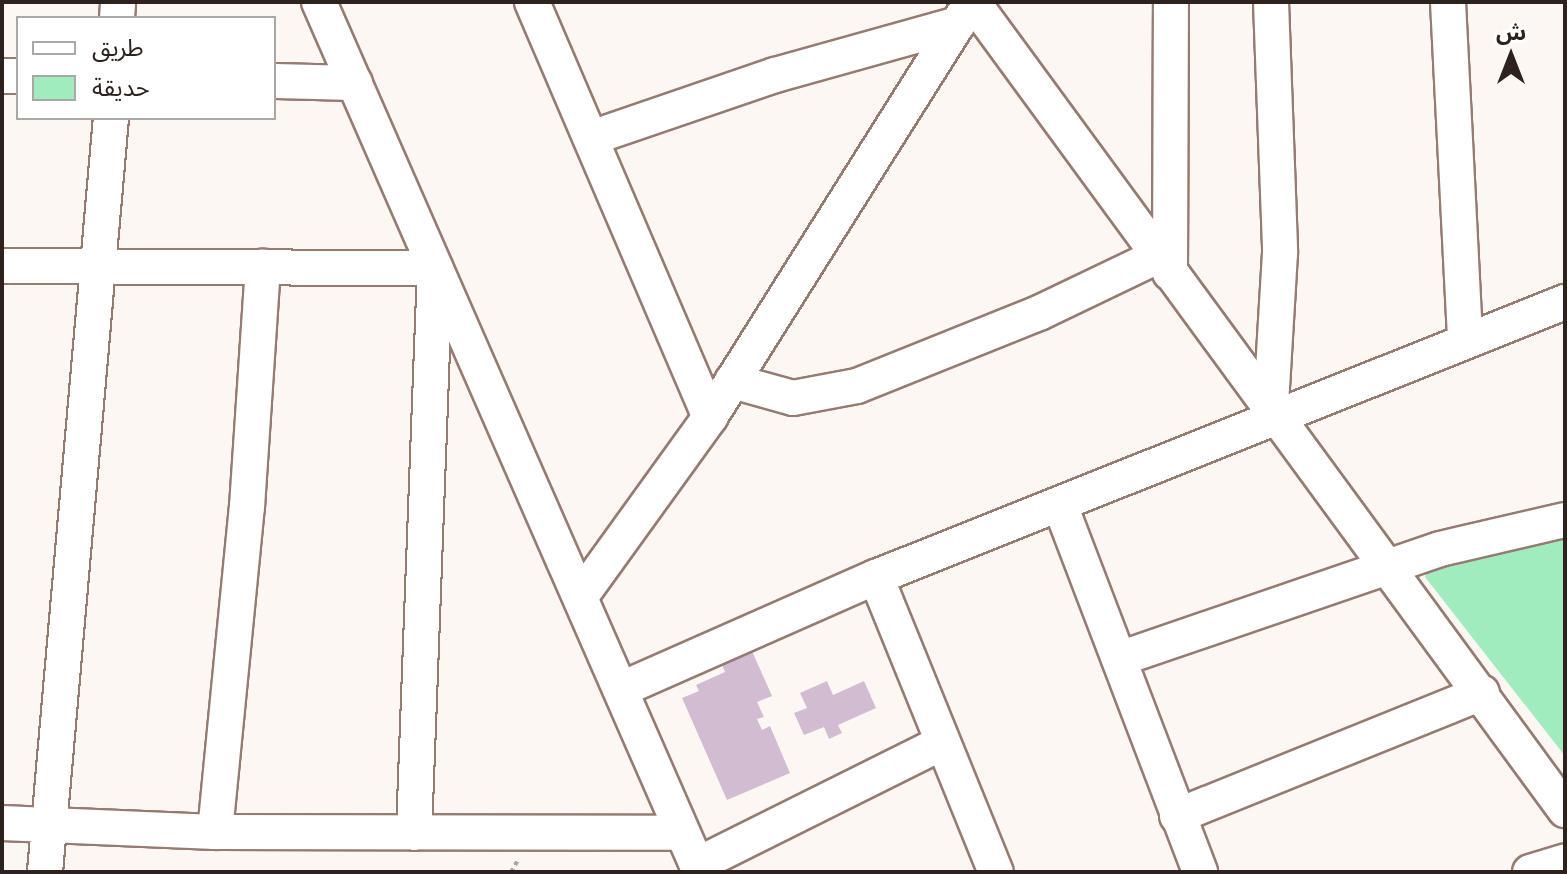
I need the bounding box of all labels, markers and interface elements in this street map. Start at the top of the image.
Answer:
legend [16,16,276,120]
north arrow [1471,16,1551,96]
text: ش [1496,18,1526,46]
text: طريق [92,32,144,63]
text: حديقة [92,72,150,103]

